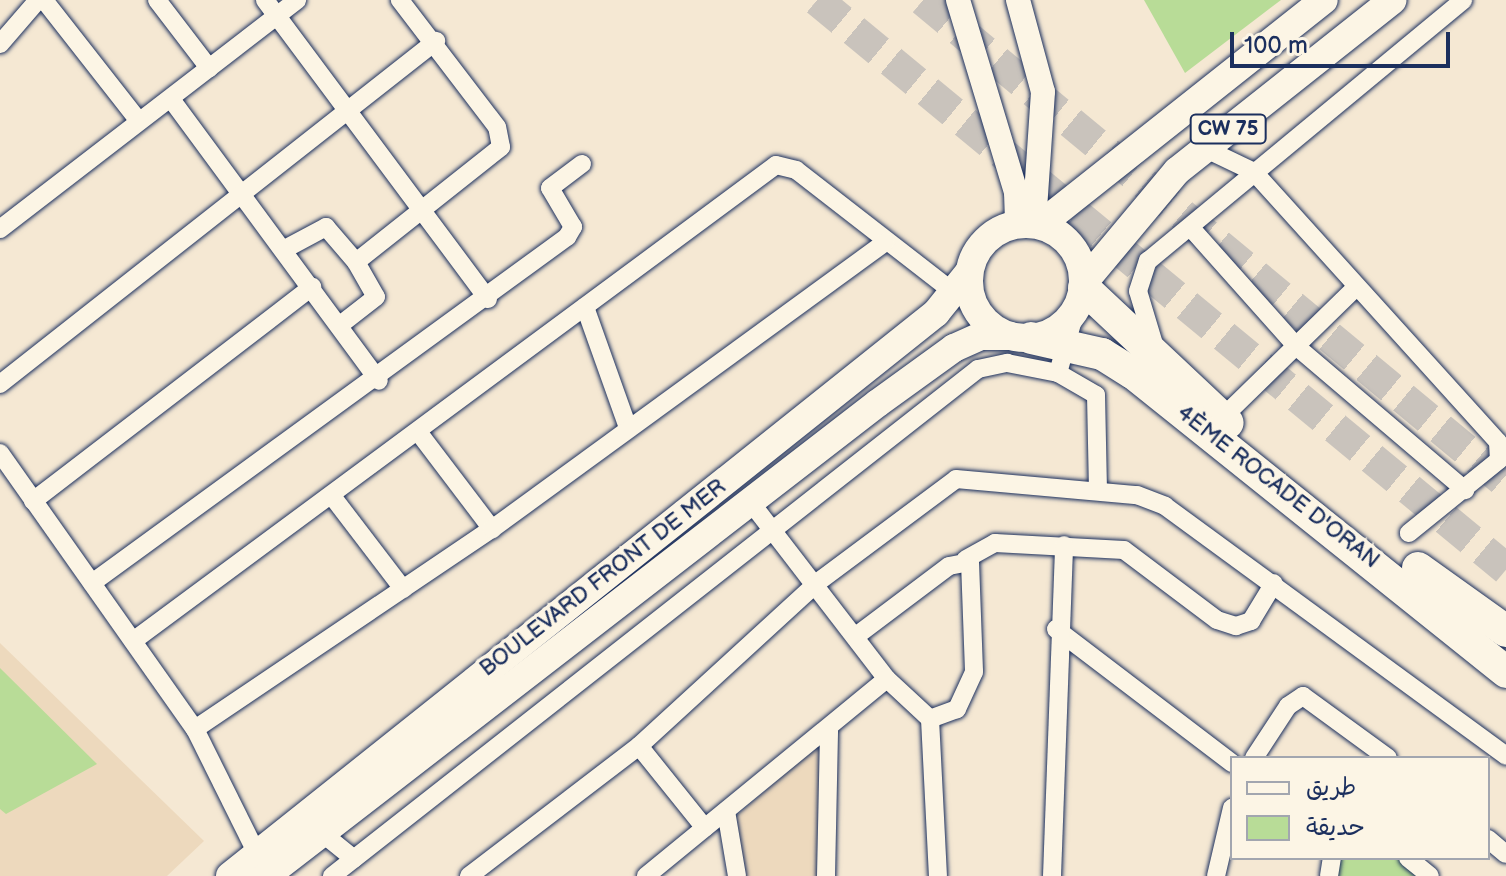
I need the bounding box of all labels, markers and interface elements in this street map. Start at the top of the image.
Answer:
scale bar [1234,16,1454,66]
text: 100 m [1244,31,1308,60]
road number: CW 75 [1188,113,1268,145]
street label: 4ÈME ROCADE D'ORAN [1172,400,1384,574]
street label: BOULEVARD FRONT DE MER [475,474,731,682]
legend [1230,756,1490,860]
text: طريق [1306,773,1356,802]
text: حديقة [1306,813,1365,842]

